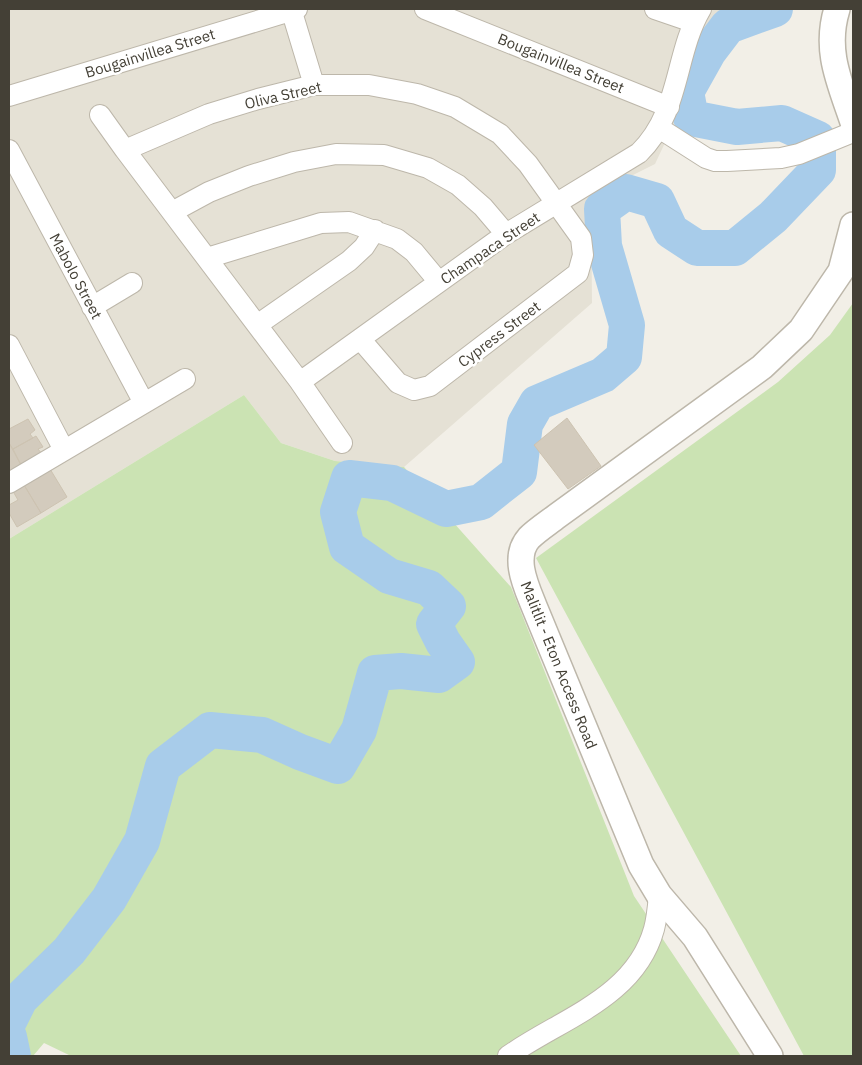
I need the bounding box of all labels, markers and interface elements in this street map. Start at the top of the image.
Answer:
street label: Bougainvillea Street [83,24,217,82]
street label: Bougainvillea Street [495,29,627,97]
street label: Oliva Street [243,77,323,113]
street label: Champaca Street [437,208,543,288]
street label: Mabolo Street [45,230,107,322]
street label: Cypress Street [454,297,544,371]
street label: Malitlit - Eton Access Road [517,578,601,752]

